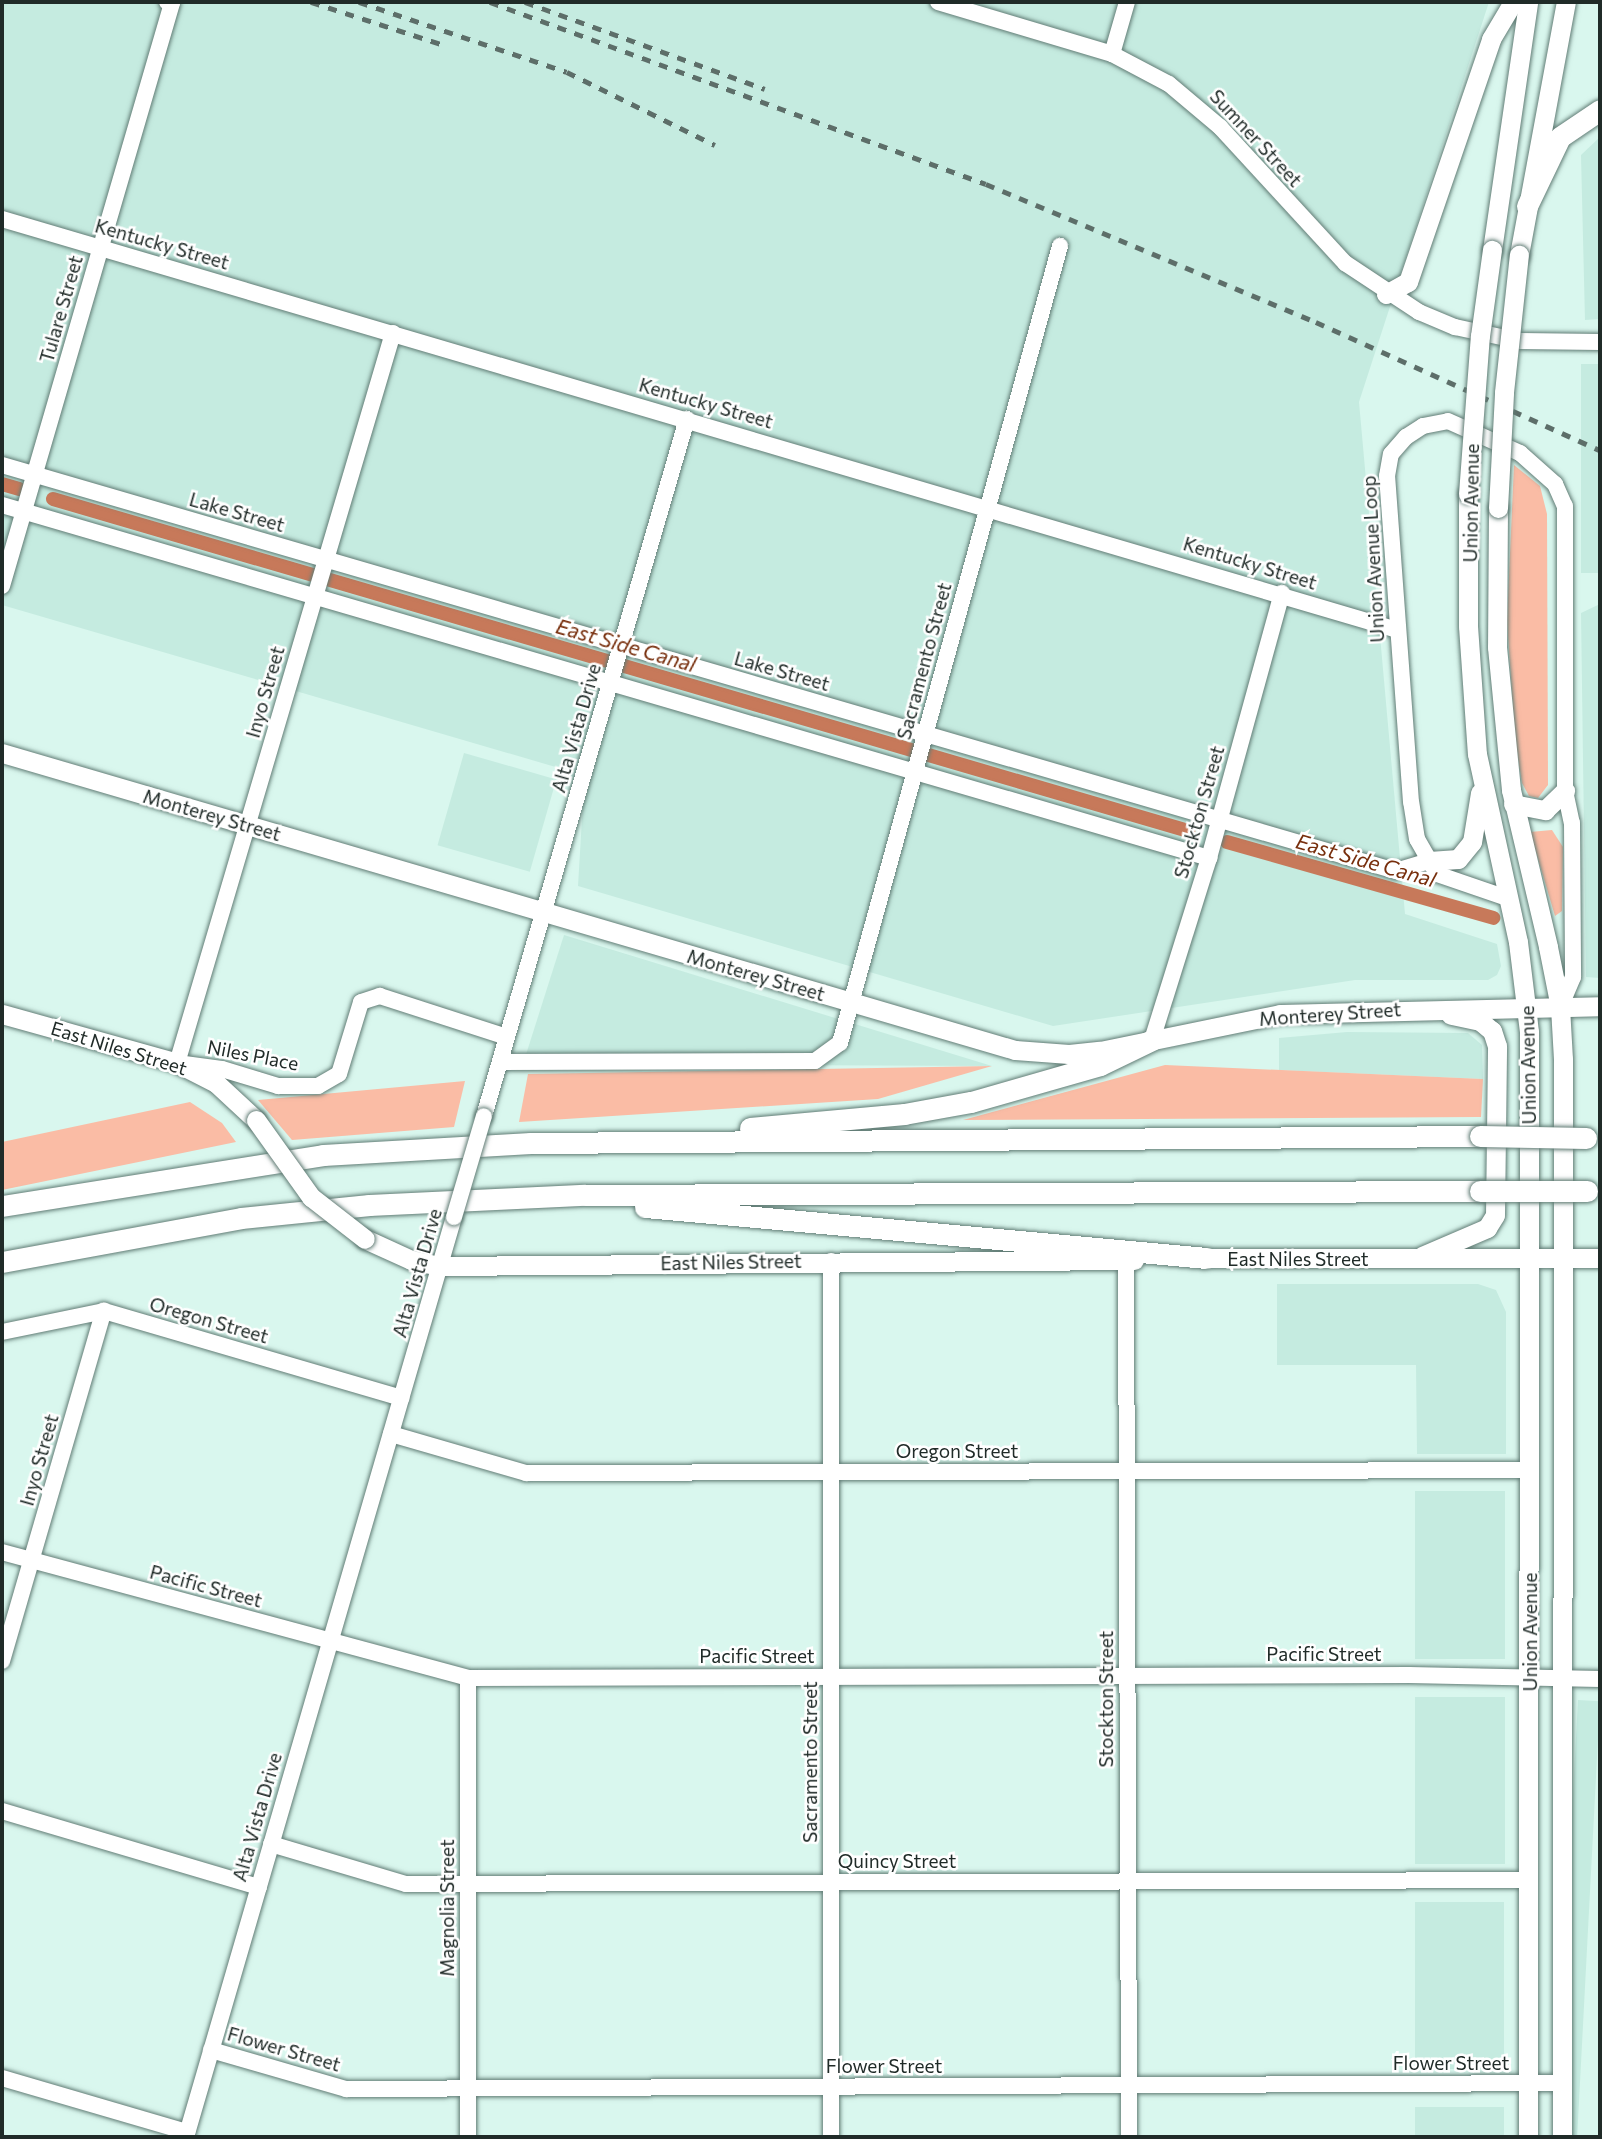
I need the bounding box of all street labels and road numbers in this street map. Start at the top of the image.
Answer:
street label: Sumner Street [1205,85,1307,191]
street label: Kentucky Street [92,214,232,274]
street label: Tulare Street [35,253,87,365]
street label: Kentucky Street [636,373,776,433]
street label: Union Avenue [1459,443,1483,563]
street label: Union Avenue Loop [1357,475,1389,643]
street label: Lake Street [187,488,287,536]
street label: Kentucky Street [1181,532,1319,594]
street label: Sacramento Street [892,580,956,742]
street label: Inyo Street [241,644,289,740]
street label: Lake Street [732,647,832,695]
street label: Alta Vista Drive [547,661,605,795]
street label: Stockton Street [1169,743,1229,881]
street label: Monterey Street [140,784,284,846]
street label: Monterey Street [684,944,828,1006]
street label: Monterey Street [1258,998,1402,1030]
street label: Union Avenue [1516,1005,1540,1125]
street label: East Niles Street [48,1016,190,1080]
street label: Niles Place [205,1035,301,1075]
street label: Alta Vista Drive [388,1206,446,1340]
street label: East Niles Street [1227,1248,1369,1270]
street label: East Niles Street [660,1249,802,1275]
street label: Oregon Street [147,1292,271,1348]
street label: Inyo Street [15,1412,63,1508]
street label: Oregon Street [896,1440,1018,1462]
street label: Pacific Street [147,1560,265,1612]
street label: Union Avenue [1519,1573,1541,1691]
street label: Stockton Street [1095,1631,1117,1767]
street label: Pacific Street [1266,1643,1382,1665]
street label: Pacific Street [699,1645,815,1667]
street label: Sacramento Street [799,1681,821,1843]
street label: Alta Vista Drive [228,1750,286,1884]
street label: Magnolia Street [436,1839,458,1977]
street label: Quincy Street [838,1850,956,1872]
street label: Flower Street [225,2022,343,2076]
street label: Flower Street [1393,2052,1509,2074]
street label: Flower Street [826,2055,942,2077]

